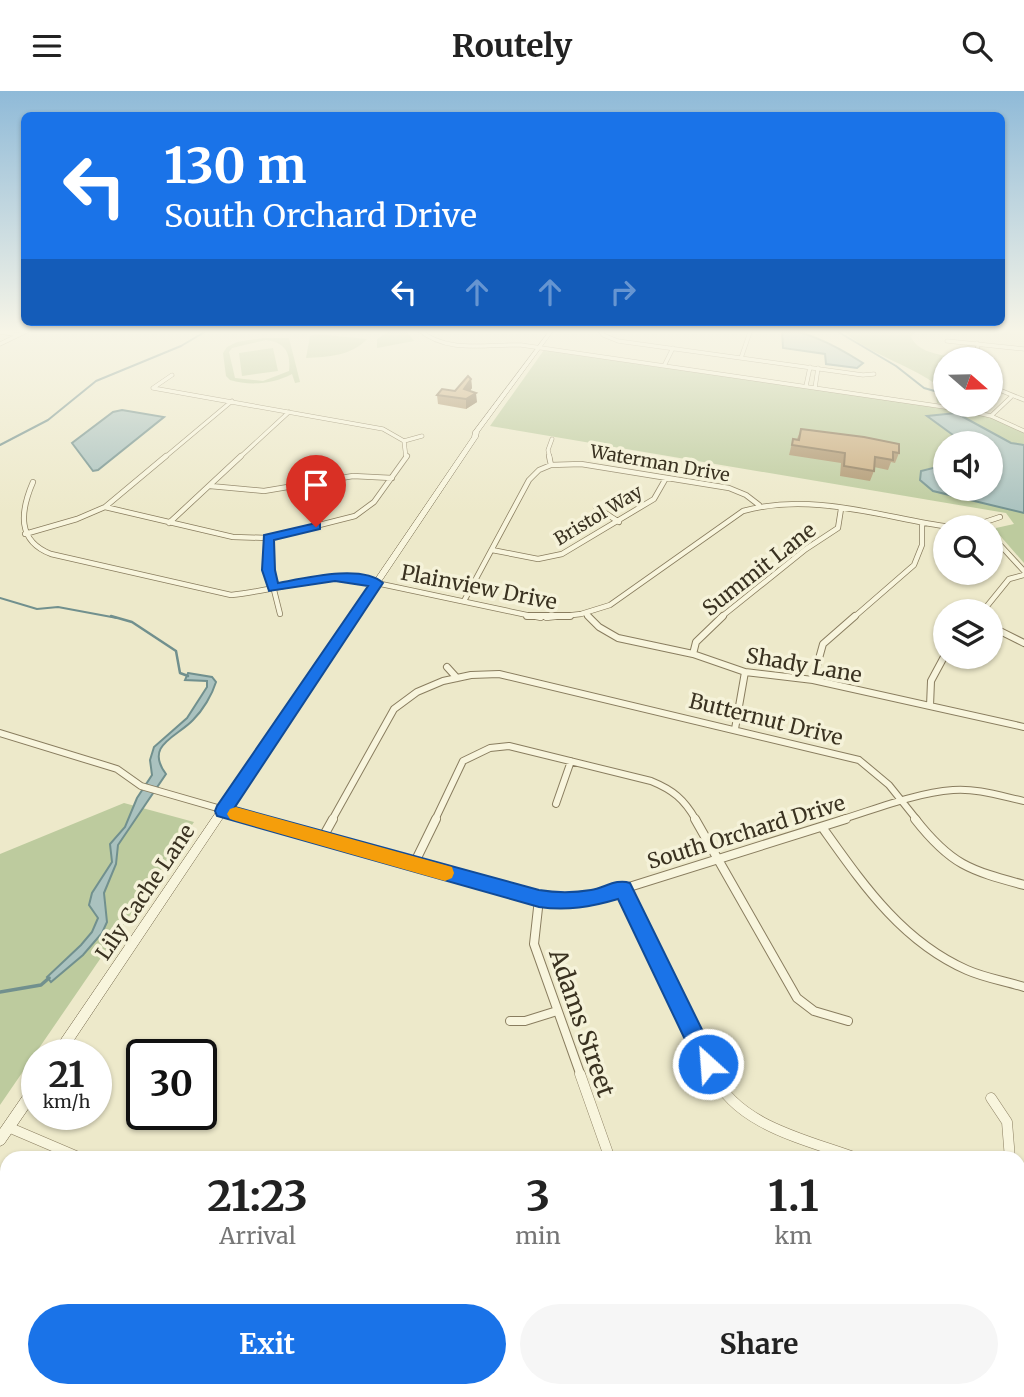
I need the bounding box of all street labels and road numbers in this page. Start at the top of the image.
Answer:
street label: Waterman Drive [587,439,732,487]
street label: Bristol Way [550,479,647,550]
street label: Summit Lane [697,516,821,622]
street label: Plainview Drive [399,559,559,615]
street label: Shady Lane [744,642,864,688]
street label: Butternut Drive [686,687,846,751]
street label: South Orchard Drive [644,789,848,875]
street label: Lily Cache Lane [90,819,200,965]
street label: Adams Street [542,944,622,1102]

